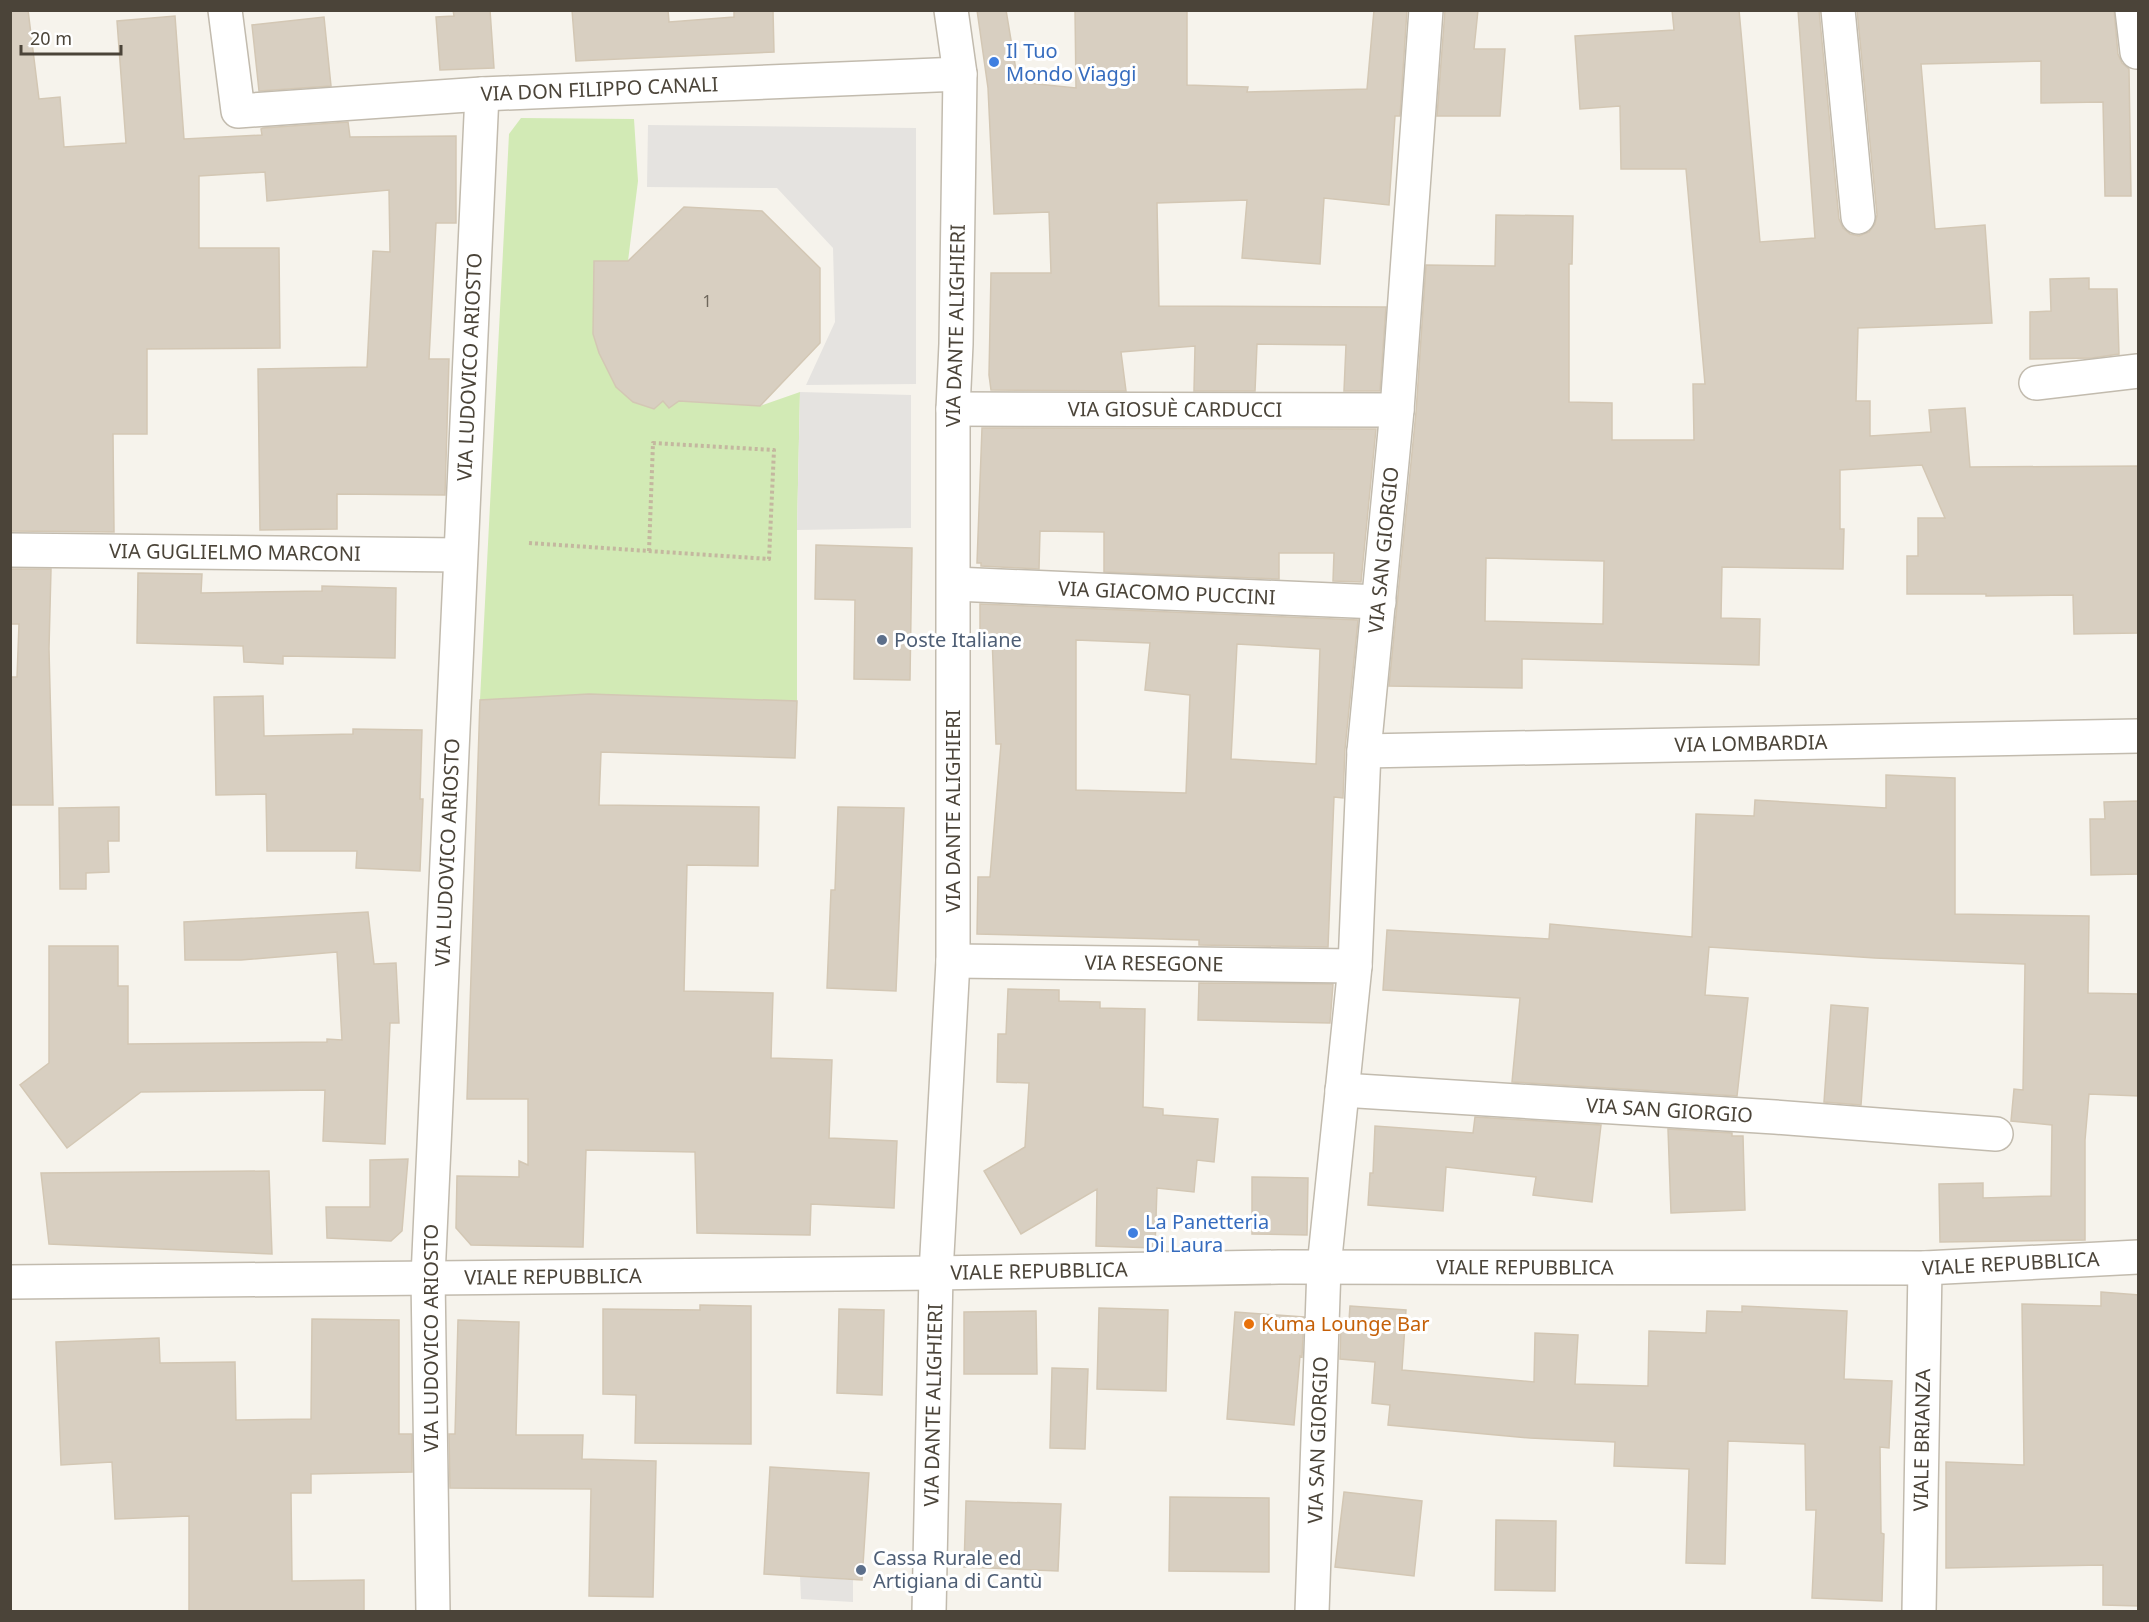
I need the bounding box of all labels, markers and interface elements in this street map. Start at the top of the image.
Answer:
scale bar [21,18,122,56]
text: 20 m [30,26,72,50]
place label: Il Tuo Mondo Viaggi [1006,37,1136,87]
marker: Il Tuo Mondo Viaggi [987,55,1001,69]
street label: VIA DON FILIPPO CANALI [480,70,719,107]
street label: VIA DANTE ALIGHIERI [939,224,971,427]
street label: VIA LUDOVICO ARIOSTO [450,252,488,482]
house number: 1 [702,290,712,312]
street label: VIA GIOSUÈ CARDUCCI [1068,395,1282,423]
street label: VIA SAN GIORGIO [1361,465,1404,634]
street label: VIA GUGLIELMO MARCONI [109,537,361,567]
street label: VIA GIACOMO PUCCINI [1057,574,1276,611]
place label: Poste Italiane [894,626,1022,653]
marker: Poste Italiane [875,633,889,647]
street label: VIA DANTE ALIGHIERI [939,710,966,912]
street label: VIA LOMBARDIA [1674,728,1828,758]
street label: VIA LUDOVICO ARIOSTO [428,738,466,967]
street label: VIA RESEGONE [1084,949,1224,977]
street label: VIA SAN GIORGIO [1585,1091,1754,1129]
place label: La Panetteria Di Laura [1145,1208,1269,1258]
street label: VIA LUDOVICO ARIOSTO [417,1224,444,1452]
marker: La Panetteria Di Laura [1126,1226,1140,1240]
street label: VIALE REPUBBLICA [1921,1245,2100,1281]
street label: VIALE REPUBBLICA [1436,1253,1614,1281]
street label: VIALE REPUBBLICA [950,1256,1128,1286]
street label: VIALE REPUBBLICA [464,1262,642,1291]
street label: VIA DANTE ALIGHIERI [917,1303,948,1507]
place label: Kuma Lounge Bar [1261,1310,1429,1337]
marker: Kuma Lounge Bar [1242,1317,1256,1331]
street label: VIA SAN GIORGIO [1301,1356,1334,1524]
street label: VIALE BRIANZA [1907,1368,1936,1512]
place label: Cassa Rurale ed Artigiana di Cantù [873,1544,1042,1594]
marker: Cassa Rurale ed Artigiana di Cantù [854,1563,868,1577]

